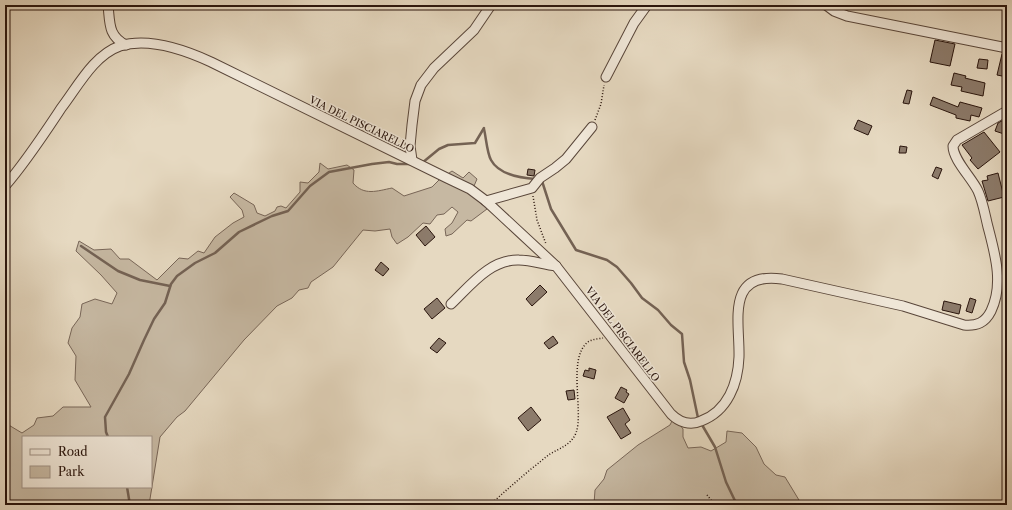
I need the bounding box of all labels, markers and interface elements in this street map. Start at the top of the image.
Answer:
street label: VIA DEL PISCIARELLO [306,93,416,156]
street label: VIA DEL PISCIARELLO [582,284,662,384]
legend [22,436,152,488]
text: Road [58,444,88,459]
text: Park [58,464,85,479]

